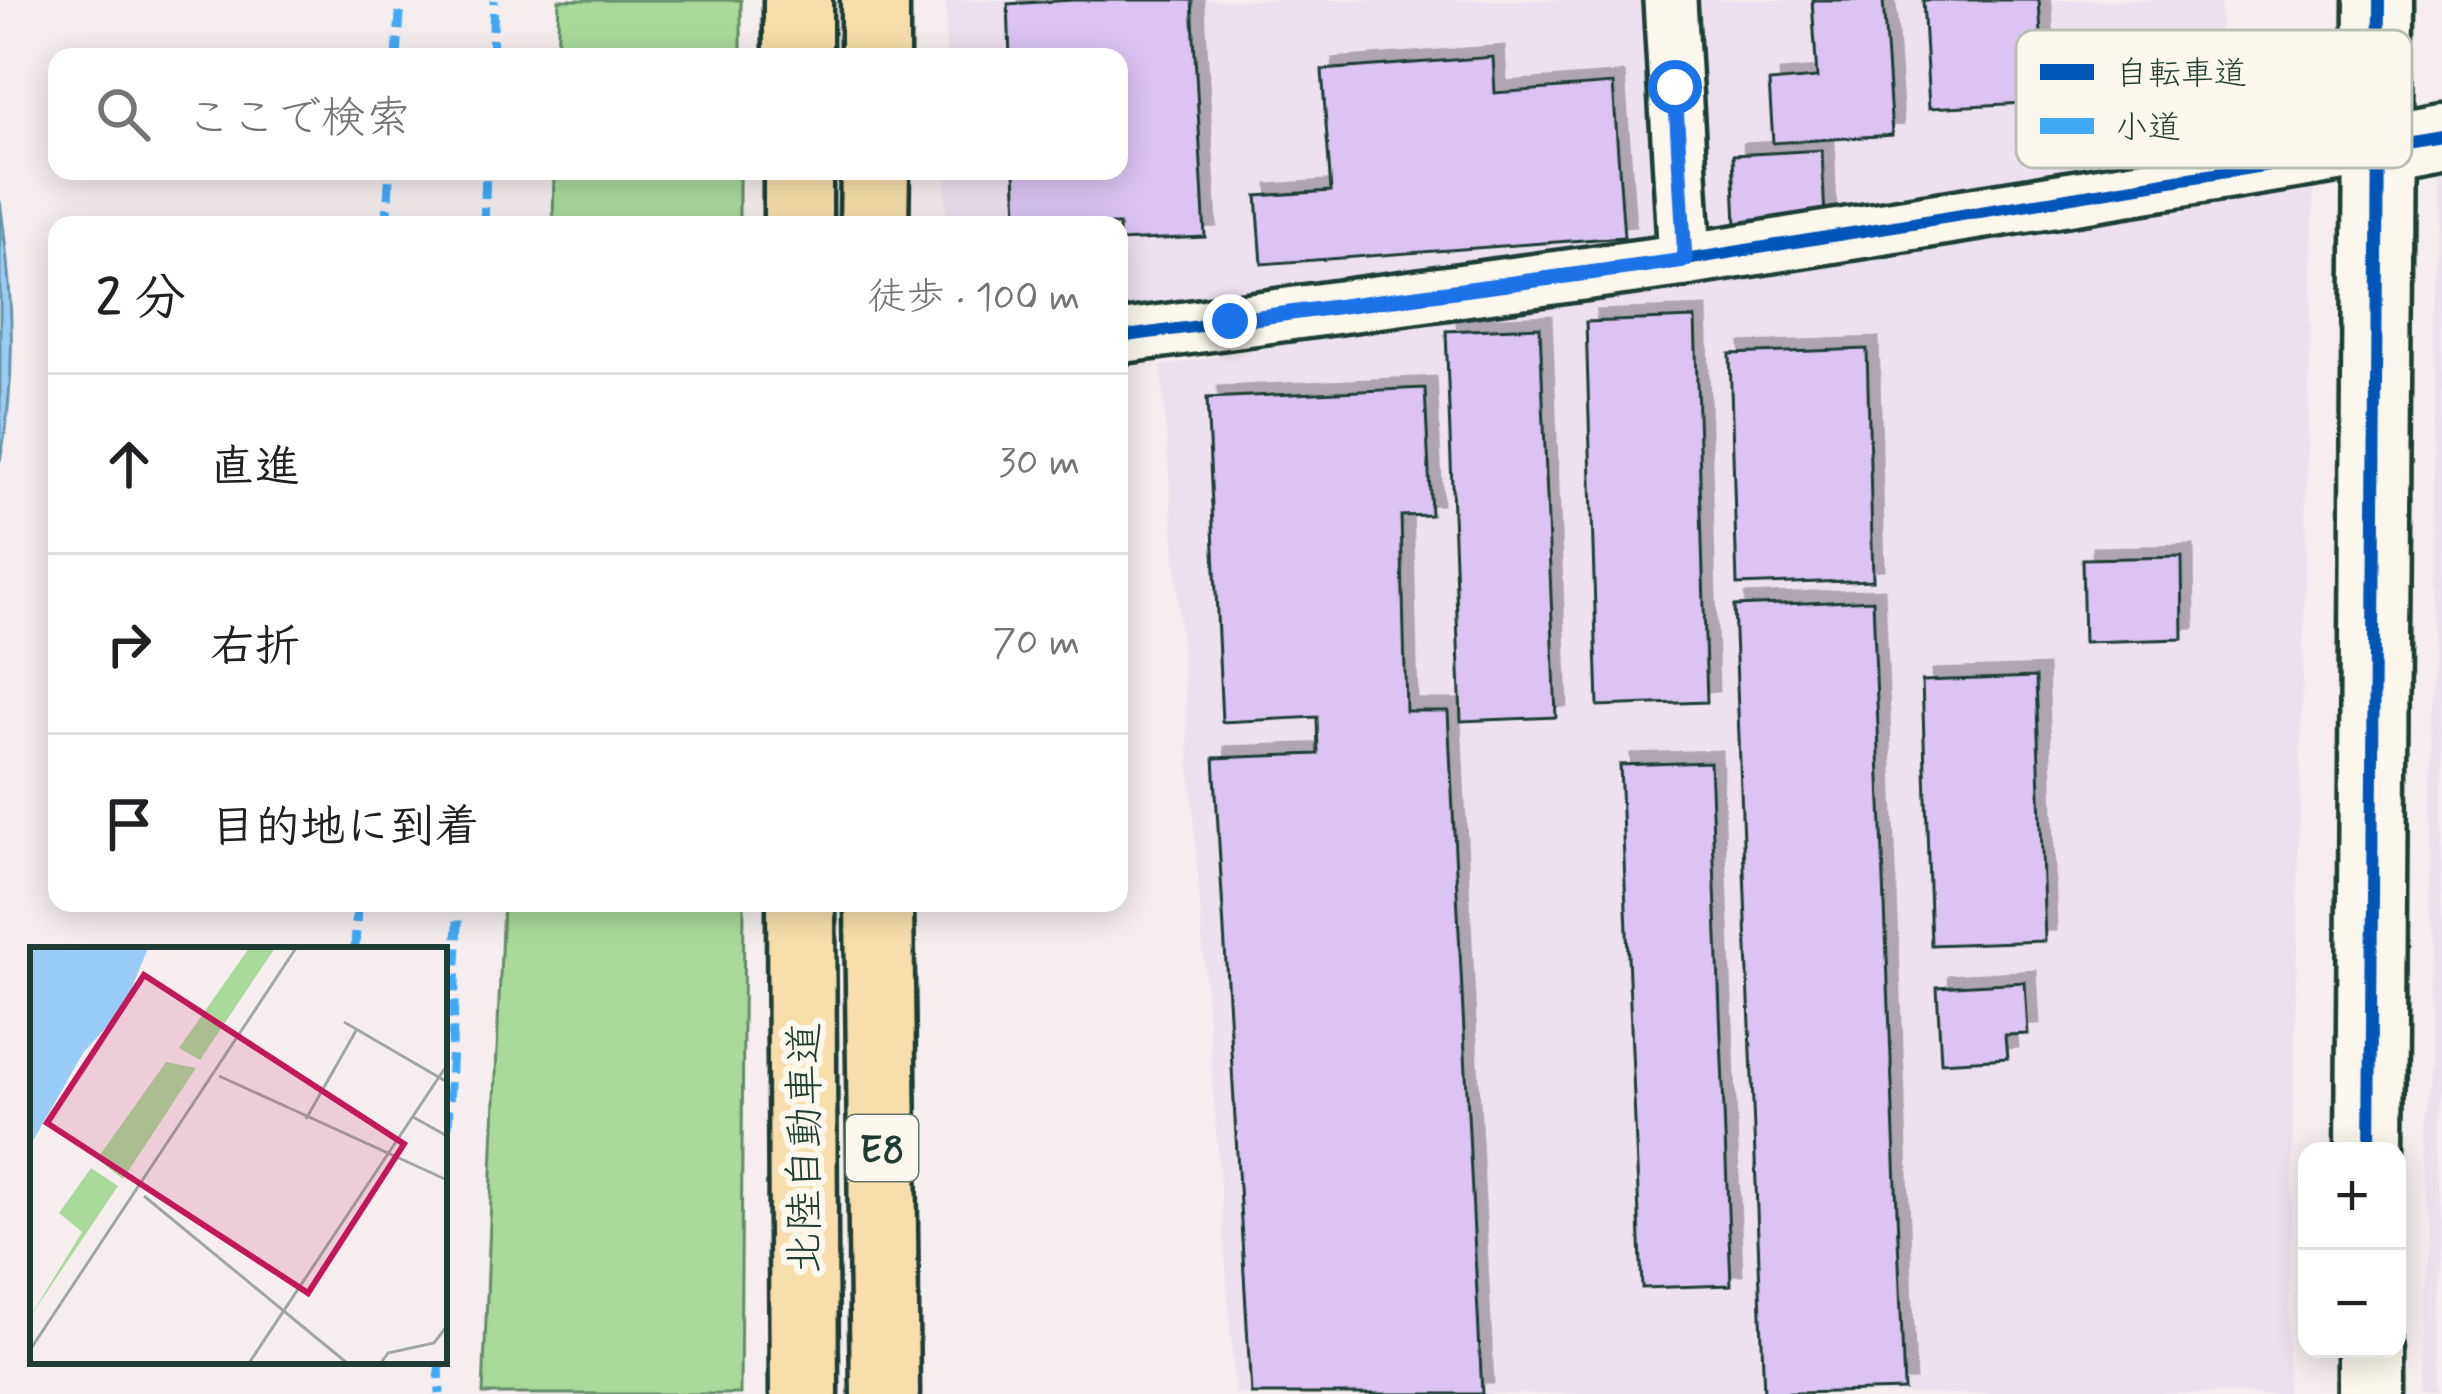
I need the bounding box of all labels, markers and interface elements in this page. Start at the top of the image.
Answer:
legend [2016,30,2412,168]
search box [48,48,1128,180]
text: 自転車道 [2115,53,2247,97]
route start [1648,60,1702,114]
icon: search [90,81,156,147]
text: ここで検索 [186,90,411,149]
text: 小道 [2115,107,2181,151]
text: 2 分 [96,267,186,333]
text: 徒歩 · 100 m [867,273,1080,324]
route end [1203,294,1257,348]
icon: ahead [96,431,162,497]
text: 30 m [998,438,1080,489]
text: 直進 [210,439,300,498]
icon: right [96,611,162,677]
text: 70 m [992,618,1080,669]
text: 右折 [210,619,300,678]
icon: arrive [96,791,162,857]
text: 目的地に到着 [210,799,480,858]
inset map [30,947,447,1364]
street label: 北陸自動車道 [779,1022,834,1274]
road number: E8 [846,1115,918,1181]
map controls [2298,1142,2406,1358]
button: + [2298,1142,2406,1250]
button: − [2298,1250,2406,1358]

